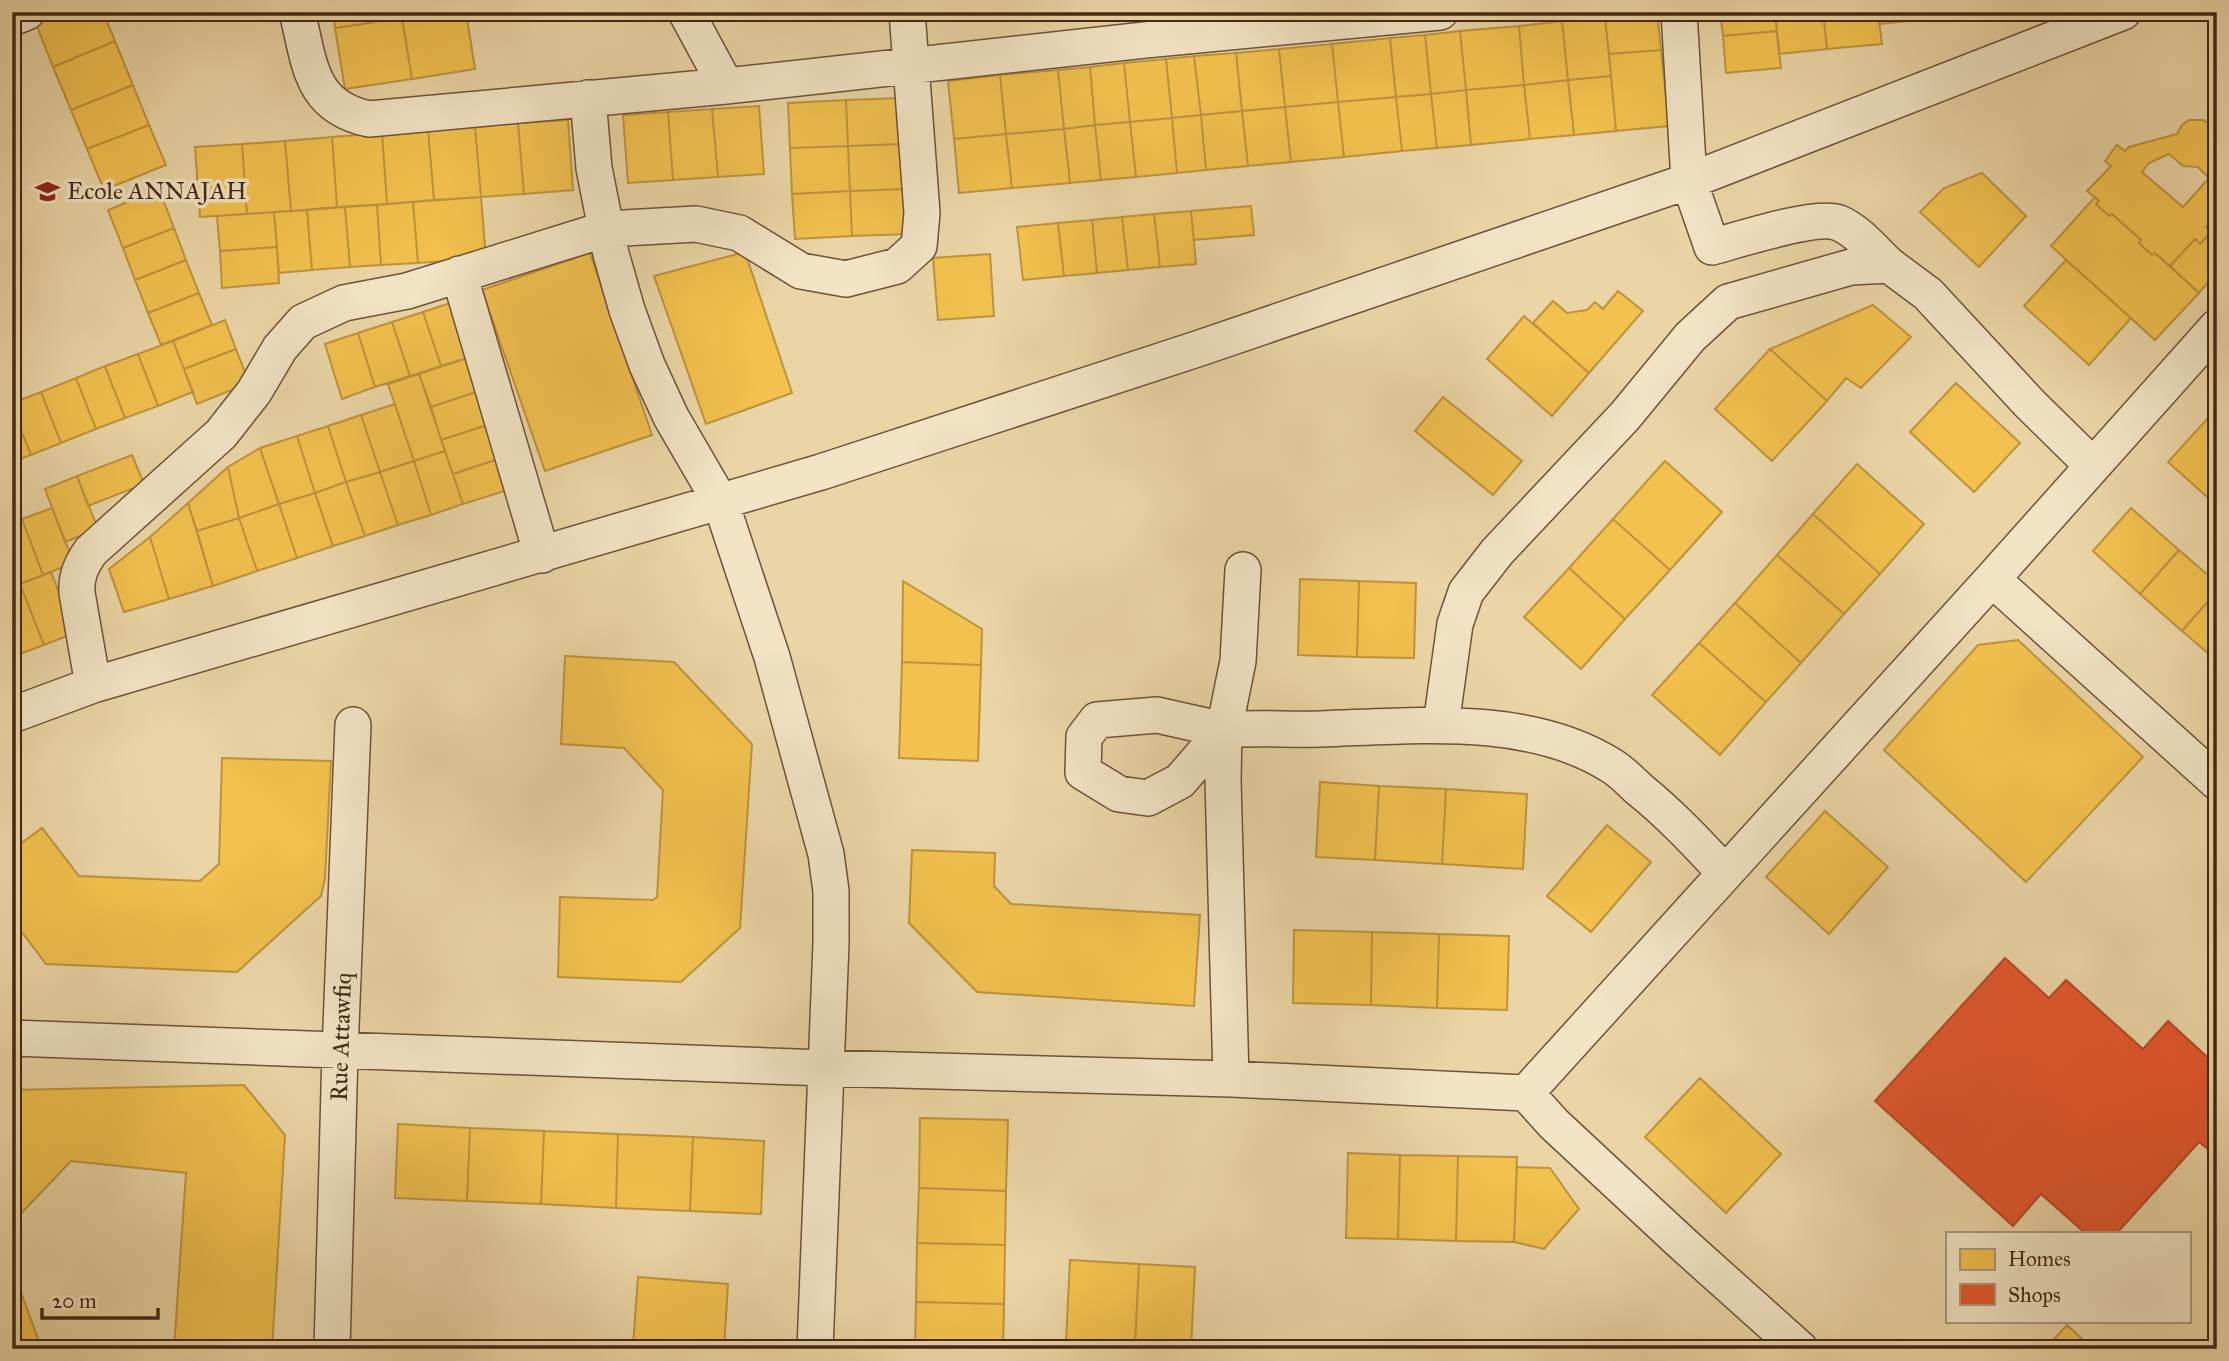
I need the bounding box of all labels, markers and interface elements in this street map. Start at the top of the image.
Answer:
place label: Ecole ANNAJAH [67,176,247,206]
school or university icon: Ecole ANNAJAH [33,177,61,205]
street label: Rue Attawfiq [324,972,358,1102]
legend [1946,1232,2190,1322]
text: Homes [2008,1246,2071,1272]
scale bar [42,1277,158,1321]
text: Shops [2008,1282,2061,1308]
text: 20 m [52,1288,97,1314]

